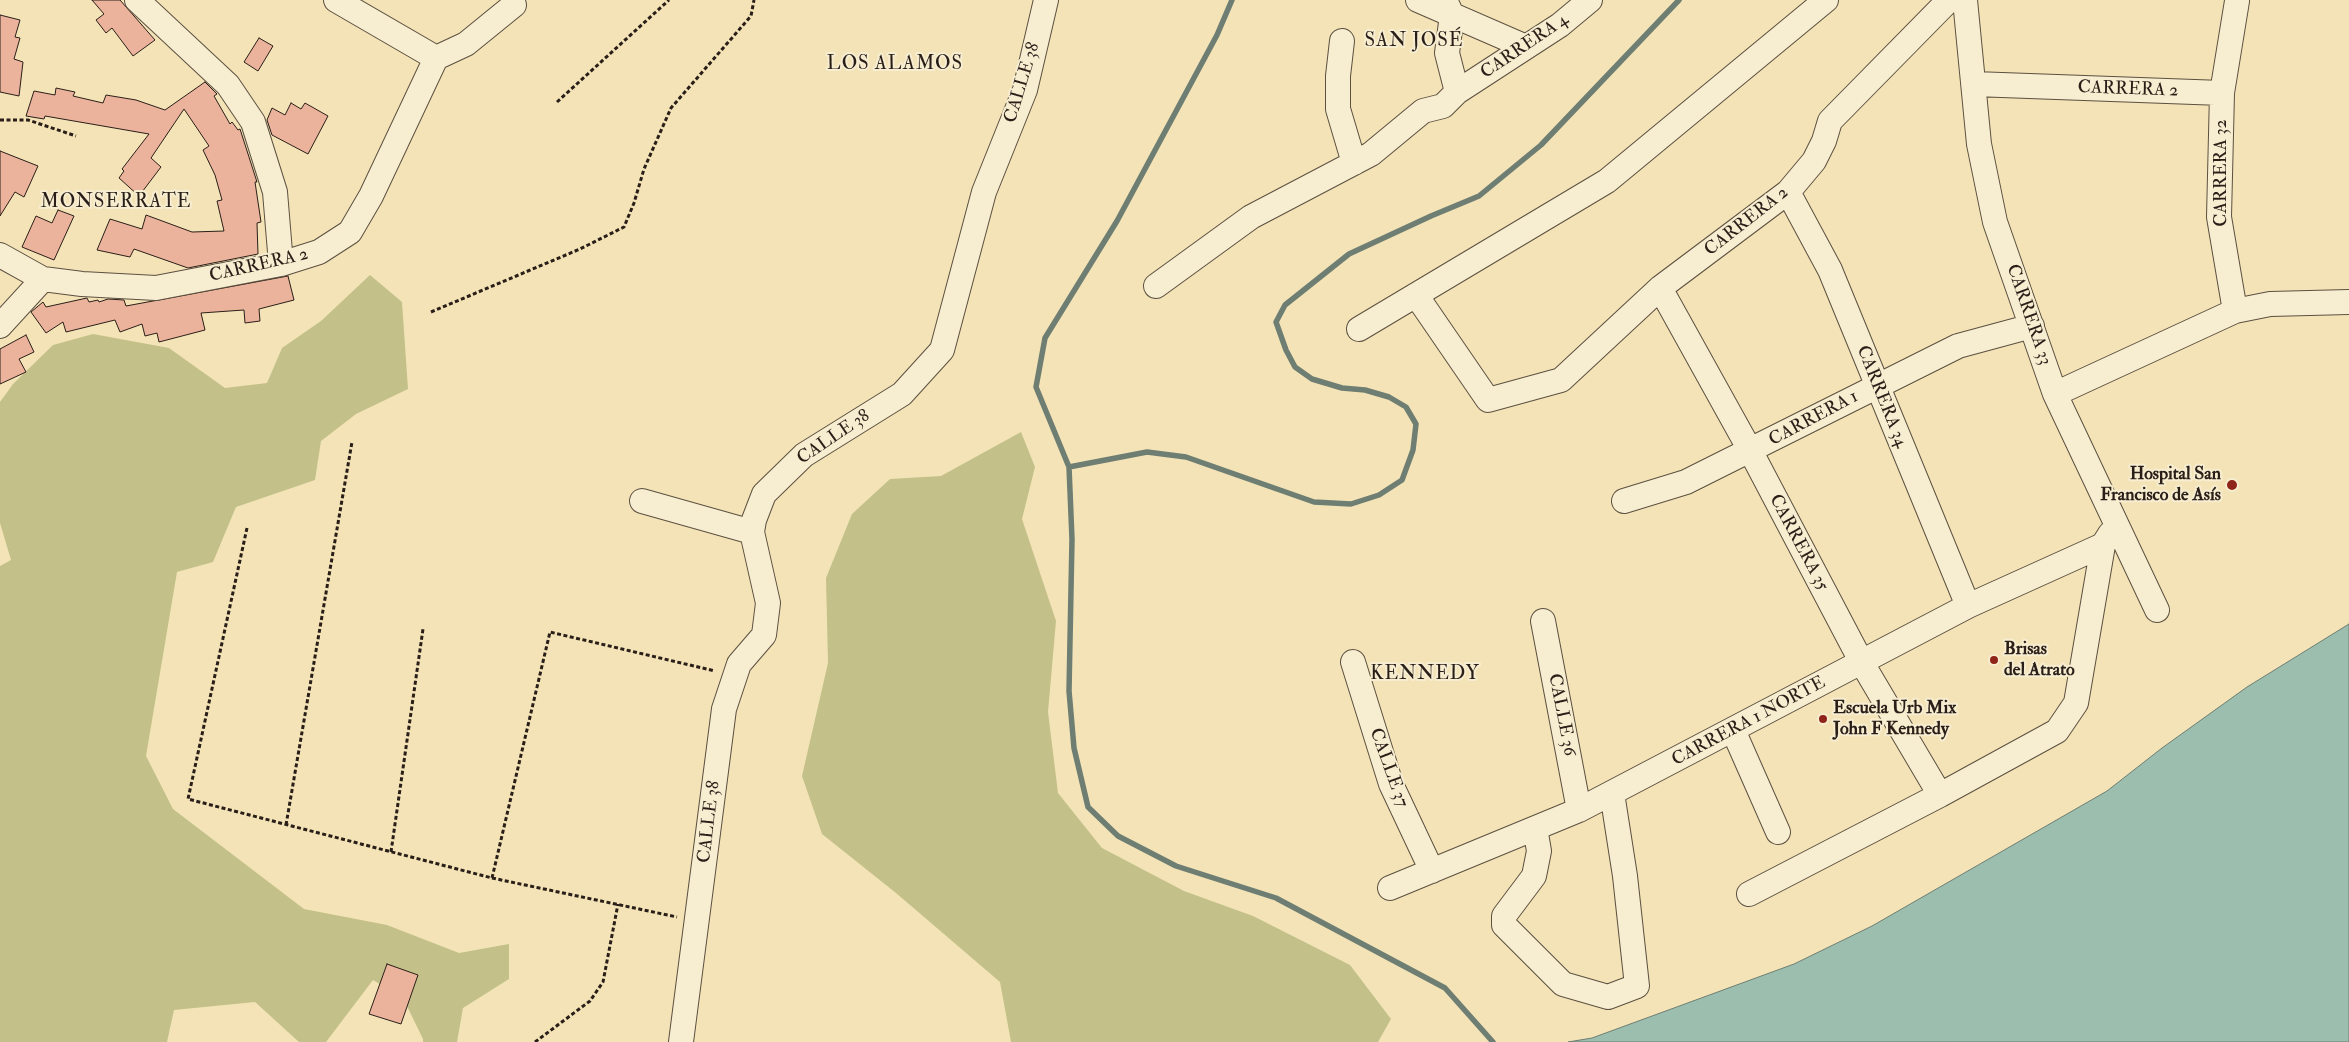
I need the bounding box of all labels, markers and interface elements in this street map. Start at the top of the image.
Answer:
street label: CARRERA 4 [1477,10,1573,84]
district label: SAN JOSÉ [1364,31,1464,53]
street label: CALLE 38 [1001,40,1045,126]
district label: LOS ALAMOS [826,54,964,76]
street label: CARRERA 2 [2077,77,2179,103]
street label: CARRERA 32 [2211,119,2233,227]
street label: CARRERA 2 [1701,183,1793,261]
district label: MONSERRATE [39,192,193,214]
street label: CARRERA 2 [208,244,310,288]
street label: CARRERA 33 [2001,262,2055,368]
street label: CARRERA 34 [1851,343,1911,451]
street label: CARRERA 1 [1766,386,1862,452]
street label: CALLE 38 [794,406,874,470]
place label: Hospital San Francisco de Asís [2100,464,2221,506]
marker: Hospital San Francisco de Asís [2225,478,2239,492]
street label: CARRERA 35 [1764,491,1832,595]
place label: Brisas del Atrato [2004,639,2075,682]
marker: Brisas del Atrato [1988,654,2000,666]
district label: KENNEDY [1369,664,1481,686]
street label: CALLE 36 [1542,672,1580,758]
street label: CARRERA 1 NORTE [1669,672,1829,772]
place label: Escuela Urb Mix John F Kennedy [1833,698,1956,741]
marker: Escuela Urb Mix John F Kennedy [1817,713,1829,725]
street label: CALLE 37 [1364,725,1412,811]
street label: CALLE 38 [694,780,726,864]

